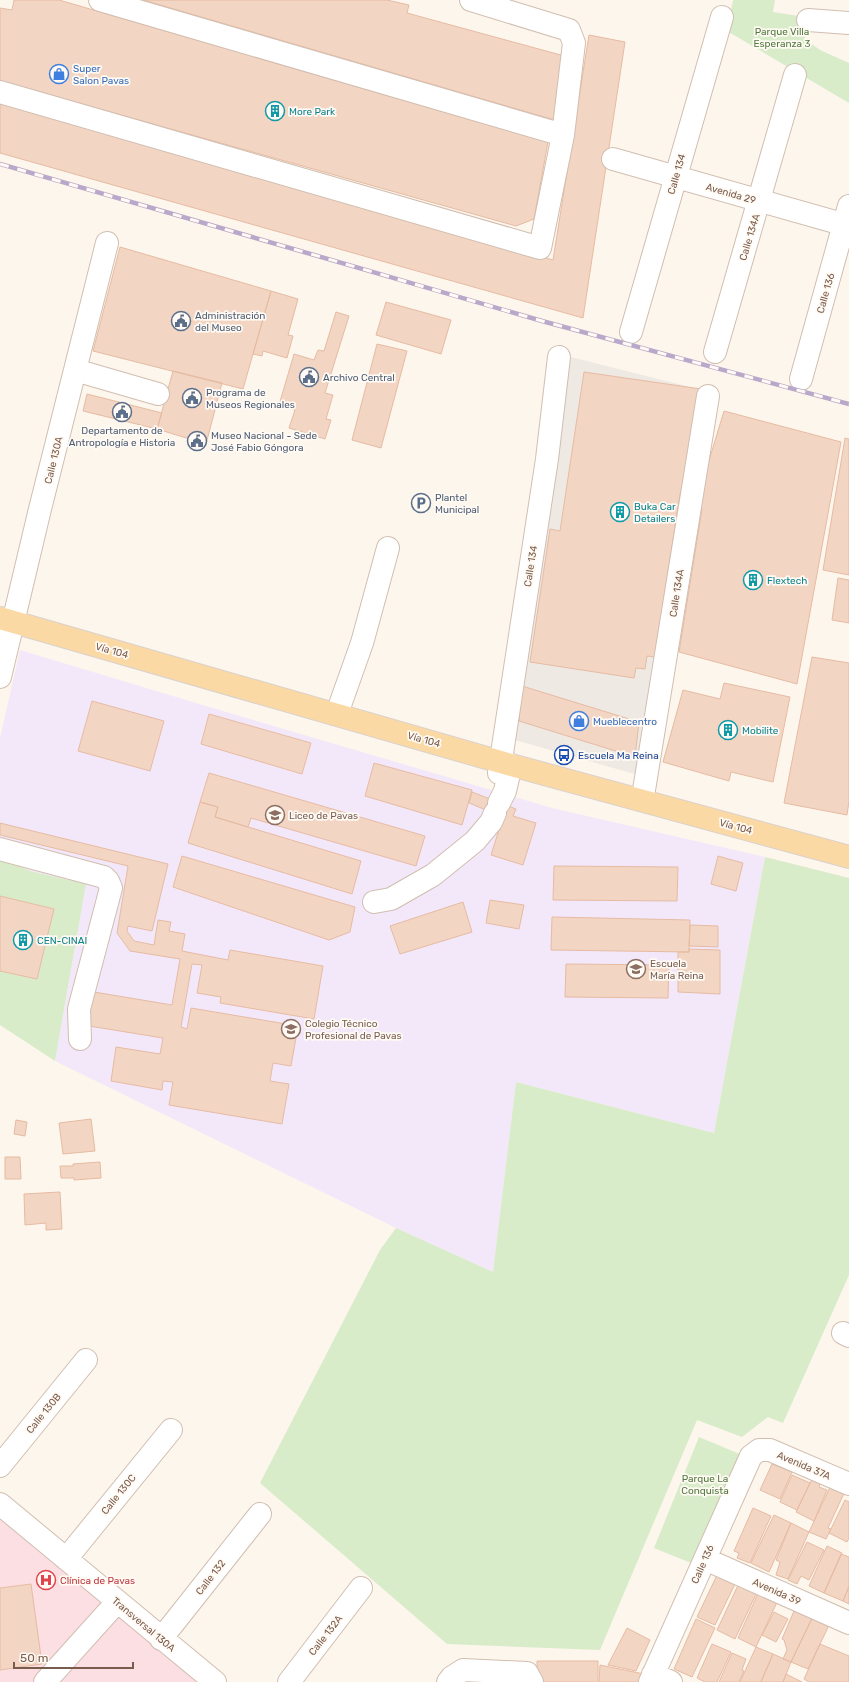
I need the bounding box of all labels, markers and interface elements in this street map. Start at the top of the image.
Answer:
park label: Parque Villa Esperanza 3 [753,26,811,50]
shop icon: Super Salon Pavas [48,63,70,85]
place label: Super Salon Pavas [73,63,129,87]
building icon: More Park [264,100,286,122]
place label: More Park [289,106,336,118]
street label: Calle 134 [665,153,688,196]
street label: Avenida 29 [704,181,757,207]
street label: Calle 134A [737,212,763,262]
street label: Calle 136 [814,272,837,315]
public building icon: Administración del Museo [170,310,192,332]
place label: Administración del Museo [195,310,265,334]
public building icon: Archivo Central [298,366,320,388]
place label: Archivo Central [323,372,395,384]
public building icon: Programa de Museos Regionales [181,387,203,409]
place label: Programa de Museos Regionales [206,387,295,411]
public building icon: Departamento de Antropología e Historia [111,401,133,423]
place label: Departamento de Antropología e Historia [69,425,175,449]
public building icon: Museo Nacional - Sede José Fabio Góngora [186,430,208,452]
place label: Museo Nacional - Sede José Fabio Góngora [211,430,318,454]
street label: Calle 130A [42,435,66,485]
parking icon: Plantel Municipal [410,492,432,514]
place label: Plantel Municipal [435,492,479,516]
building icon: Buka Car Detailers [609,501,631,523]
place label: Buka Car Detailers [634,501,676,525]
street label: Calle 134 [522,545,540,588]
street label: Calle 134A [667,568,687,618]
building icon: Flextech [742,569,764,591]
place label: Flextech [767,575,807,587]
street label: Vía 104 [94,641,130,661]
shop icon: Mueblecentro [568,710,590,732]
place label: Mueblecentro [593,716,657,728]
building icon: Mobilite [717,719,739,741]
place label: Mobilite [742,725,779,737]
street label: Vía 104 [406,730,442,750]
bus stop icon: Escuela Ma Reina [553,744,575,766]
place label: Escuela Ma Reina [578,750,659,762]
school or university icon: Liceo de Pavas [264,804,286,826]
place label: Liceo de Pavas [289,810,358,822]
street label: Vía 104 [718,817,754,837]
building icon: CEN-CINAI [12,929,34,951]
place label: CEN-CINAI [37,935,87,947]
school or university icon: Escuela María Reina [625,958,647,980]
place label: Escuela María Reina [650,958,704,982]
school or university icon: Colegio Técnico Profesional de Pavas [280,1018,302,1040]
place label: Colegio Técnico Profesional de Pavas [305,1018,402,1042]
street label: Calle 130B [24,1391,64,1436]
street label: Avenida 37A [775,1449,833,1483]
street label: Calle 130C [99,1472,139,1517]
park label: Parque La Conquista [681,1473,729,1497]
street label: Calle 136 [689,1543,717,1586]
street label: Calle 132 [193,1558,228,1598]
hospital icon: Clínica de Pavas [35,1569,57,1591]
place label: Clínica de Pavas [60,1575,135,1587]
street label: Avenida 39 [751,1576,803,1608]
street label: Transversal 130A [109,1595,178,1655]
street label: Calle 132A [306,1613,345,1658]
scale bar [14,1644,133,1670]
text: 50 m [20,1651,48,1665]

